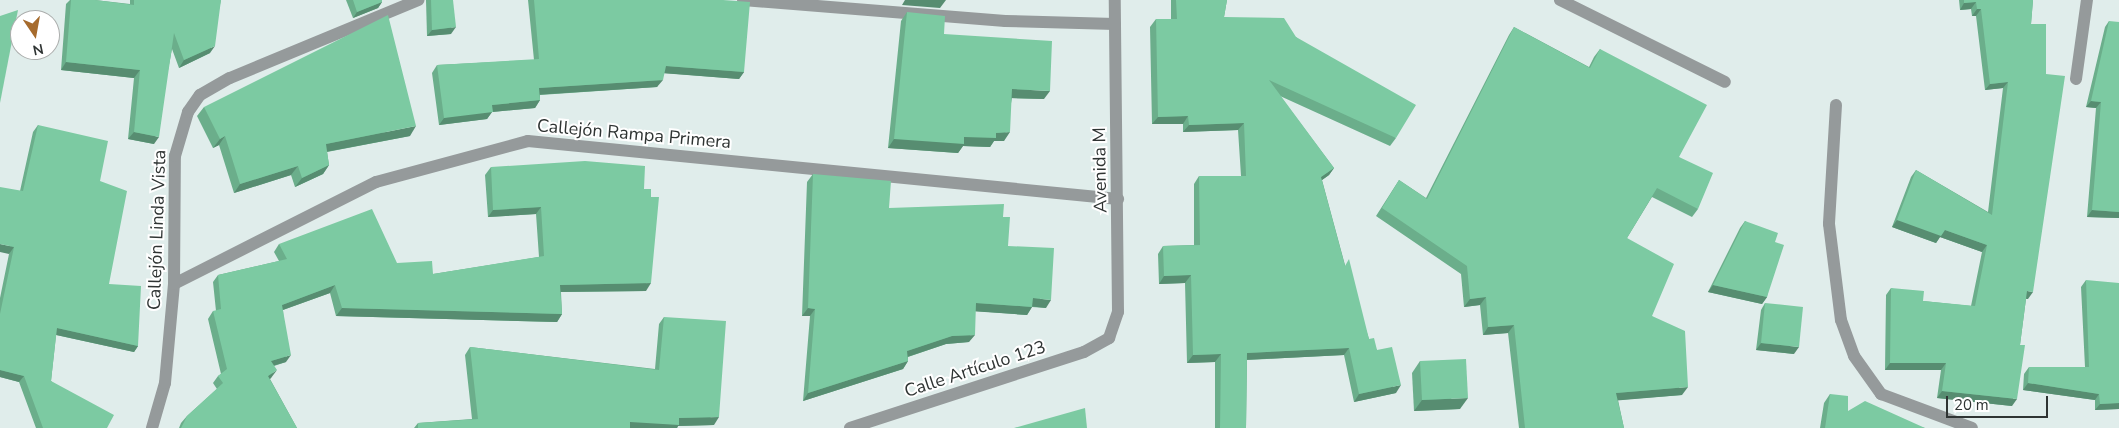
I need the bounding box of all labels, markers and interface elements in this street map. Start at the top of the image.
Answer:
north arrow [10,10,60,60]
text: N [31,39,45,60]
street label: Callejón Rampa Primera [536,115,732,153]
street label: Avenida M [1088,127,1112,213]
street label: Callejón Linda Vista [143,149,171,311]
street label: Calle Artículo 123 [902,336,1048,402]
scale bar [1949,386,2052,418]
text: 20 m [1954,395,1989,415]

